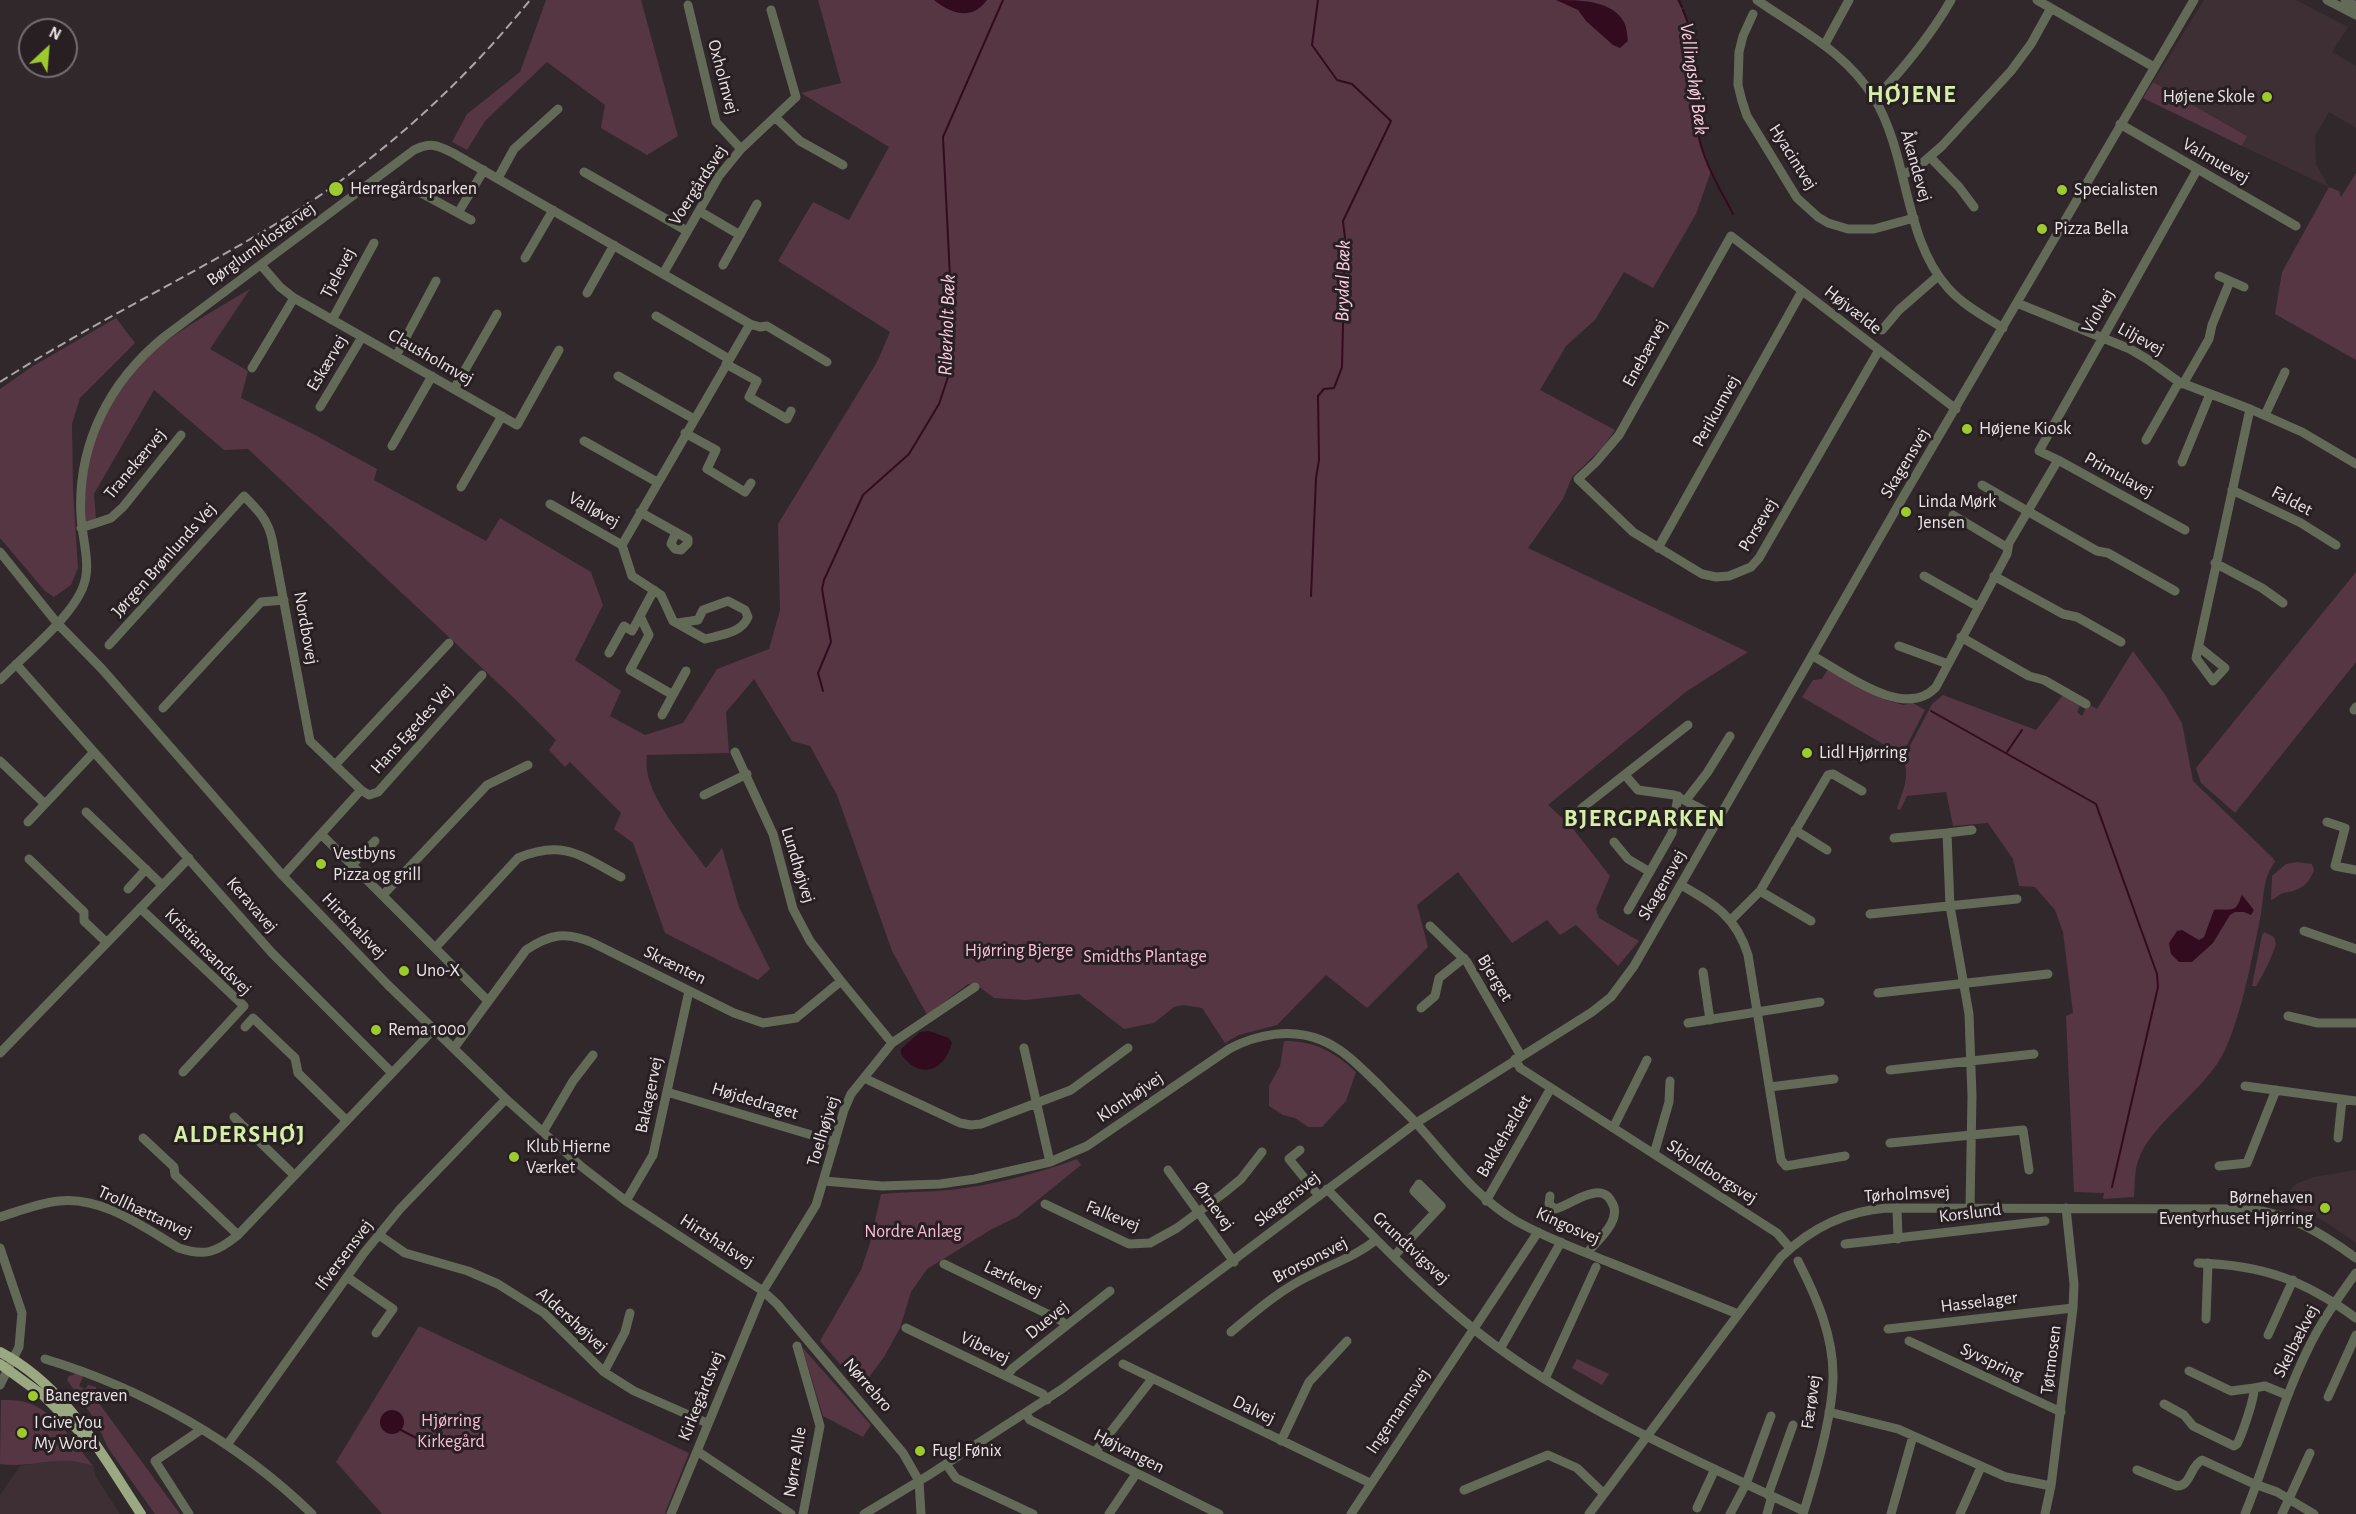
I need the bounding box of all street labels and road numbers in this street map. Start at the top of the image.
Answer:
street label: Oxholmvej [703,37,743,117]
street label: Hyacintvej [1764,120,1822,194]
street label: Åkandevej [1895,128,1937,204]
street label: Valmuevej [2178,133,2254,189]
street label: Voergårdsvej [664,141,732,229]
street label: Børglumklostervej [202,197,320,291]
street label: Tjelevej [316,244,360,302]
street label: Højvælde [1820,281,1886,339]
street label: Violvej [2077,285,2119,337]
street label: Enebærvej [1618,315,1672,391]
street label: Liljevej [2114,317,2168,361]
street label: Clausholmvej [384,324,478,390]
street label: Eskærvej [302,331,352,395]
street label: Perikumvej [1687,371,1745,451]
street label: Tranekærvej [99,424,171,504]
street label: Skagensvej [1876,424,1934,502]
street label: Primulavej [2081,447,2157,503]
street label: Faldet [2268,481,2316,521]
street label: Valløvej [565,487,623,533]
street label: Porsevej [1734,494,1782,556]
street label: Jørgen Brønlunds Vej [107,498,221,622]
street label: Nordbovej [289,590,323,666]
street label: Hans Egedes Vej [366,680,458,778]
street label: Lundhøjvej [776,824,820,906]
street label: Skagensvej [1633,846,1691,924]
street label: Keravavej [222,873,282,937]
street label: Hirtshalsvej [317,888,391,964]
street label: Kristiansandsvej [160,904,256,1000]
street label: Skrænten [640,941,710,989]
street label: Bjerget [1473,950,1517,1006]
street label: Bakagervej [630,1055,668,1135]
street label: Klonhøjvej [1093,1067,1167,1127]
street label: Højdedraget [709,1078,801,1124]
street label: Bakkehældet [1472,1091,1536,1181]
street label: Toelhøjvej [802,1093,844,1169]
street label: Skjoldborgsvej [1663,1135,1761,1209]
street label: Skagensvej [1250,1167,1324,1231]
street label: Ørnevej [1189,1177,1239,1235]
street label: Trollhættanvej [94,1181,196,1243]
street label: Tørholmsvej [1863,1181,1951,1207]
street label: Falkevej [1083,1195,1143,1237]
street label: Korslund [1938,1198,2002,1228]
street label: Kingosvej [1532,1202,1604,1250]
street label: Grundtvigsvej [1368,1207,1454,1289]
street label: Hirtshalsvej [676,1209,758,1273]
street label: Ifversensvej [310,1215,378,1295]
street label: Brorsonsvej [1269,1232,1351,1288]
street label: Lærkevej [980,1256,1046,1302]
street label: Aldershøjvej [532,1282,612,1358]
street label: Hasselager [1939,1287,2019,1317]
street label: Duevej [1021,1296,1073,1344]
street label: Skelbækvej [2268,1301,2324,1381]
street label: Tøtmosen [2036,1324,2066,1396]
street label: Vibevej [957,1327,1013,1369]
street label: Syvspring [1957,1338,2027,1386]
street label: Kirkegårdsvej [673,1348,729,1444]
street label: Nørrebro [839,1354,897,1416]
street label: Ingemannsvej [1361,1364,1435,1458]
street label: Færøvej [1797,1374,1825,1430]
street label: Dalvej [1229,1390,1279,1430]
street label: Højvangen [1090,1424,1168,1478]
street label: Nørre Alle [779,1425,811,1499]

